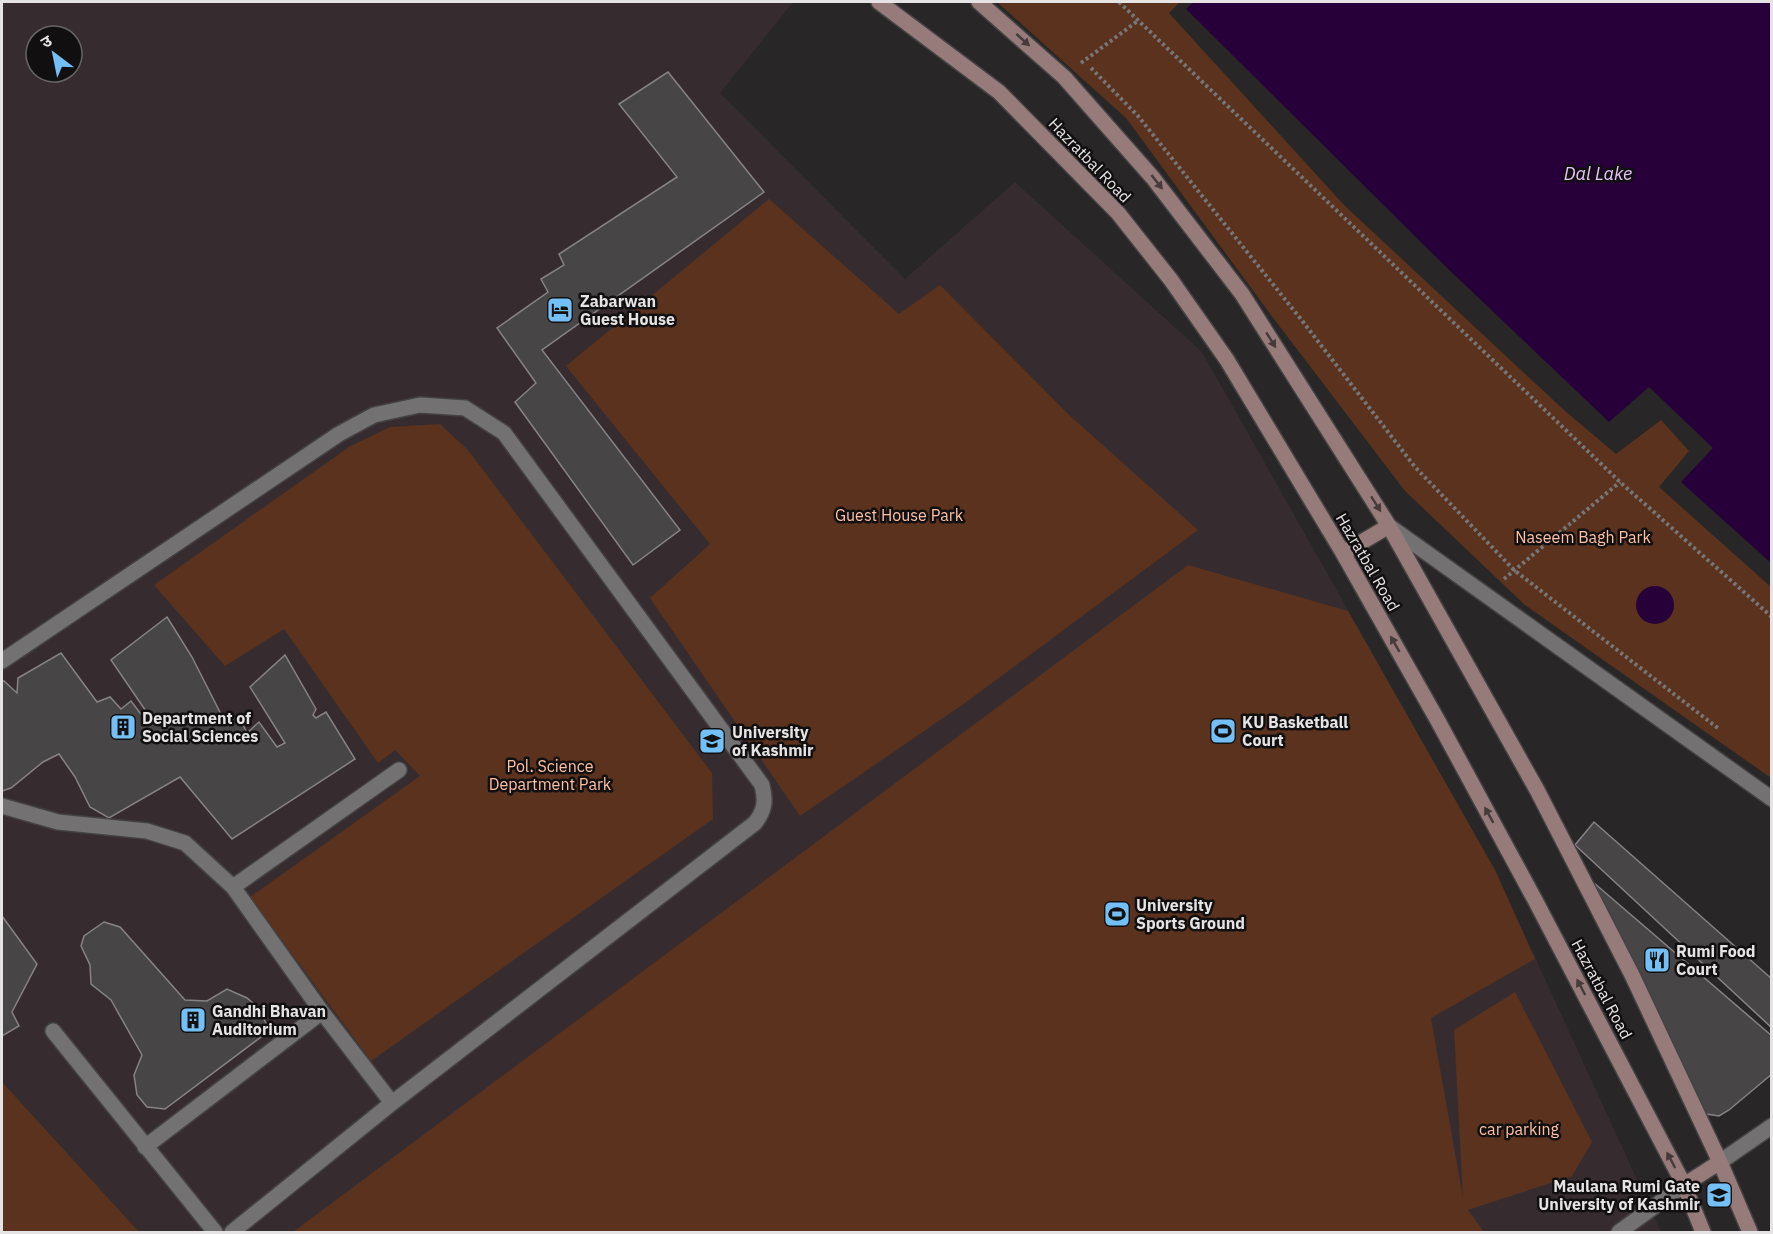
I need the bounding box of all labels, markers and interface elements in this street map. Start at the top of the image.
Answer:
north arrow [24,24,84,84]
text: उ [37,30,56,52]
one-way arrow [1015,33,1030,46]
street label: Hazratbal Road [1045,113,1135,207]
water label: Dal Lake [1564,162,1632,185]
one-way arrow [1150,174,1163,190]
place label: Zabarwan Guest House [580,291,675,329]
hotel icon: Zabarwan Guest House [545,295,575,325]
one-way arrow [1266,331,1277,348]
one-way arrow [1370,496,1381,512]
park label: Guest House Park [835,505,964,525]
street label: Hazratbal Road [1332,509,1404,615]
park label: Naseem Bagh Park [1515,527,1651,547]
one-way arrow [1389,636,1400,652]
place label: Department of Social Sciences [142,708,258,746]
building icon: Department of Social Sciences [108,712,138,742]
place label: KU Basketball Court [1242,712,1348,750]
sports icon: KU Basketball Court [1208,716,1238,746]
place label: University of Kashmir [732,722,814,760]
school or university icon: University of Kashmir [697,726,727,756]
park label: Pol. Science Department Park [489,756,612,794]
one-way arrow [1484,806,1494,823]
place label: University Sports Ground [1136,895,1245,933]
sports icon: University Sports Ground [1102,899,1132,929]
street label: Hazratbal Road [1567,936,1637,1042]
place label: Rumi Food Court [1676,941,1756,979]
restaurant icon: Rumi Food Court [1642,945,1672,975]
one-way arrow [1576,978,1586,995]
place label: Gandhi Bhavan Auditorium [212,1001,326,1039]
building icon: Gandhi Bhavan Auditorium [178,1005,208,1035]
park label: car parking [1479,1119,1560,1139]
one-way arrow [1666,1151,1676,1168]
place label: Maulana Rumi Gate University of Kashmir [1538,1176,1701,1214]
school or university icon: Maulana Rumi Gate University of Kashmir [1704,1180,1734,1210]

